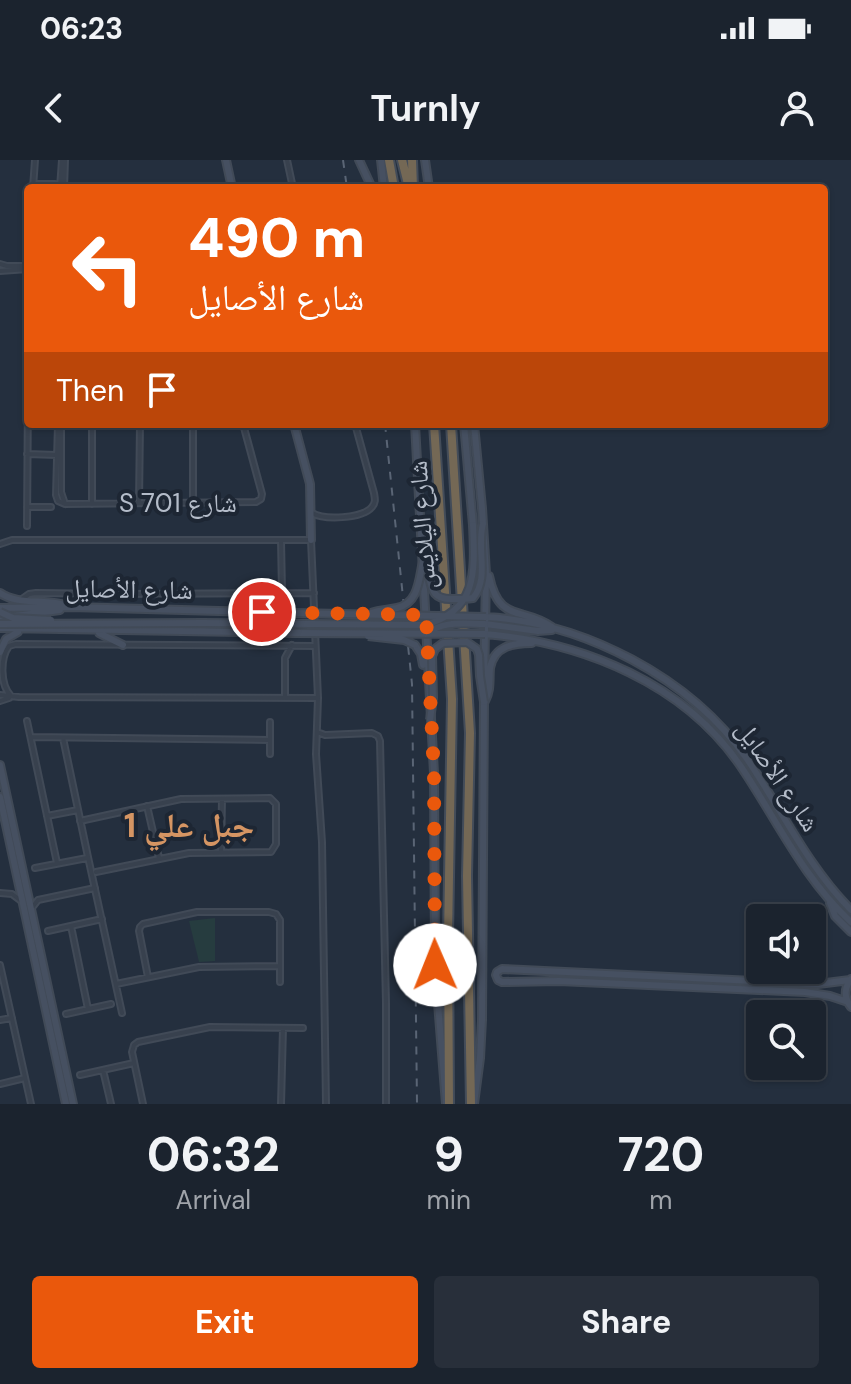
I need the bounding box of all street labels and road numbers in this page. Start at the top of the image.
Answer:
street label: شارع اليلايس [401,460,443,590]
street label: S 701 شارع [119,486,237,520]
street label: شارع الأصايل [65,571,193,607]
street label: شارع الأصايل [728,714,828,838]

